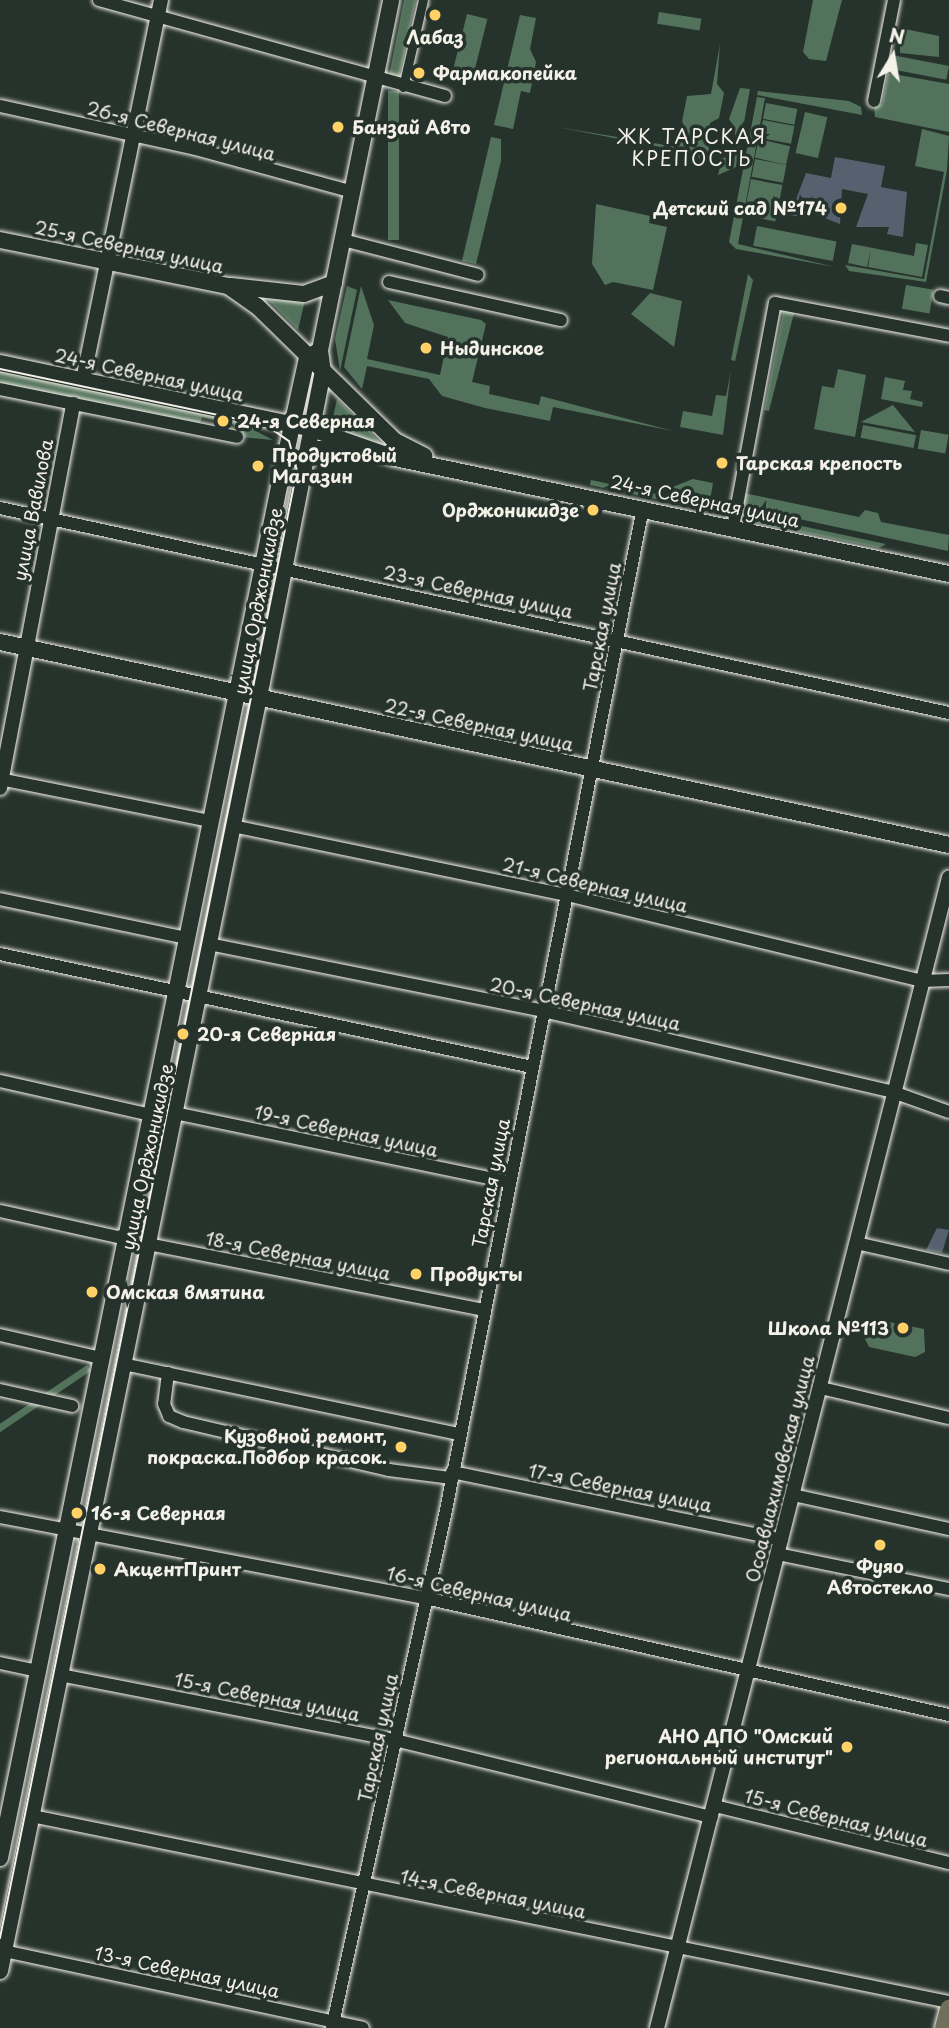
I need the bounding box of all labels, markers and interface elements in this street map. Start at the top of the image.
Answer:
marker: Лабаз [427,7,443,23]
text: N [887,20,907,51]
north arrow [858,21,928,91]
place label: Лабаз [406,26,464,48]
place label: Фармакопейка [433,62,577,84]
marker: Фармакопейка [411,65,427,81]
street label: 26-я Северная улица [84,97,278,165]
place label: Банзай Авто [352,116,471,138]
marker: Банзай Авто [330,119,346,135]
district label: ЖК ТАРСКАЯ КРЕПОСТЬ [618,126,766,170]
place label: Детский сад №174 [653,197,827,219]
marker: Детский сад №174 [833,200,849,216]
street label: 25-я Северная улица [32,216,226,278]
place label: Ныдинское [440,337,544,359]
marker: Ныдинское [418,340,434,356]
street label: 24-я Северная улица [52,344,246,406]
place label: 24-я Северная [237,410,375,432]
marker: 24-я Северная [215,413,231,429]
street label: улица Вавилова [9,437,57,583]
place label: Продуктовый Магазин [272,445,397,488]
place label: Тарская крепость [736,452,902,474]
marker: Тарская крепость [714,455,730,471]
marker: Продуктовый Магазин [250,458,266,474]
street label: 24-я Северная улица [608,470,802,532]
place label: Орджоникидзе [442,499,579,521]
marker: Орджоникидзе [585,502,601,518]
street label: улица Орджоникидзе [229,505,287,697]
street label: Тарская улица [579,560,625,694]
street label: 23-я Северная улица [381,561,575,623]
street label: 22-я Северная улица [382,694,576,756]
street label: 21-я Северная улица [500,853,690,917]
street label: 20-я Северная улица [487,973,683,1035]
place label: 20-я Северная [197,1023,336,1045]
marker: 20-я Северная [175,1026,191,1042]
street label: улица Орджоникидзе [117,1061,177,1253]
street label: 19-я Северная улица [251,1101,441,1161]
street label: Тарская улица [468,1116,514,1250]
street label: 18-я Северная улица [203,1227,393,1285]
place label: Продукты [430,1263,523,1285]
marker: Продукты [408,1266,424,1282]
place label: Oмская вмятина [106,1281,265,1303]
marker: Oмская вмятина [84,1284,100,1300]
place label: Школа №113 [767,1317,889,1339]
marker: Школа №113 [895,1320,911,1336]
street label: Осоавиахимовская улица [741,1353,819,1585]
place label: Кузовной ремонт, покраска.Подбор красок. [147,1426,387,1468]
marker: Кузовной ремонт, покраска.Подбор красок. [393,1439,409,1455]
street label: 17-я Северная улица [526,1459,714,1517]
place label: 16-я Северная [91,1502,226,1524]
marker: 16-я Северная [69,1505,85,1521]
marker: Фуяо Автостекло [872,1537,888,1553]
place label: Фуяо Автостекло [827,1556,933,1598]
place label: АкцентПринт [114,1558,241,1580]
marker: АкцентПринт [92,1561,108,1577]
street label: 16-я Северная улица [384,1562,574,1626]
street label: 15-я Северная улица [172,1668,362,1726]
street label: Тарская улица [354,1671,402,1805]
place label: АНО ДПО "Омский региональный институт" [605,1726,833,1768]
marker: АНО ДПО "Омский региональный институт" [839,1739,855,1755]
street label: 15-я Северная улица [741,1785,931,1851]
street label: 14-я Северная улица [398,1865,588,1923]
street label: 13-я Северная улица [92,1942,282,2002]

